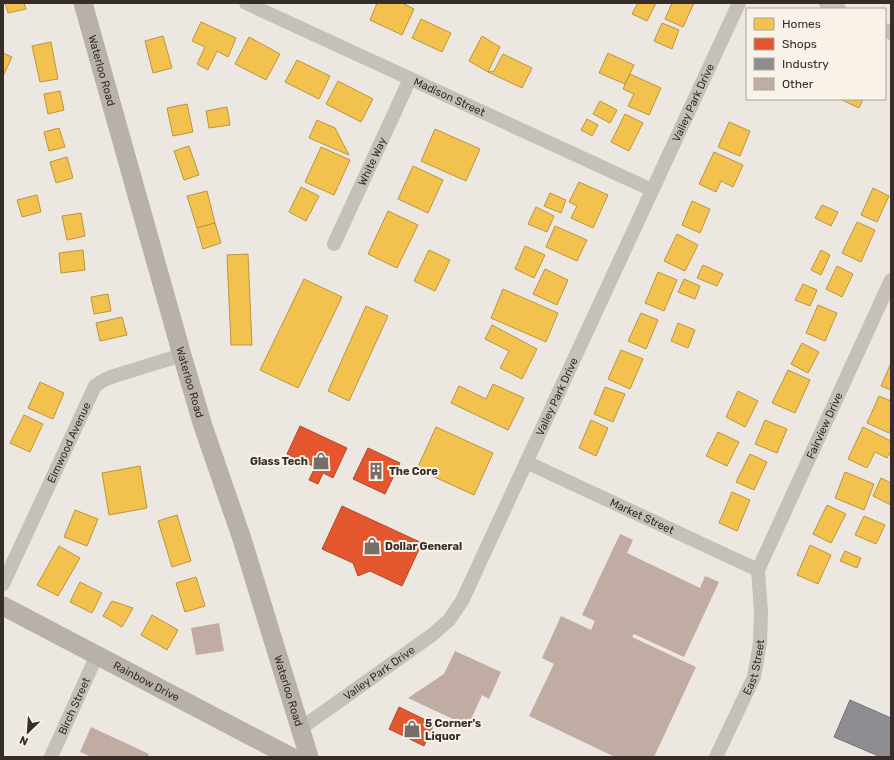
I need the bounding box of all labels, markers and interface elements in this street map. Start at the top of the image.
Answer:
legend [746,8,886,100]
text: Homes [782,17,821,31]
street label: Waterloo Road [85,33,118,108]
text: Shops [782,37,817,51]
text: Industry [782,57,829,71]
street label: Valley Park Drive [670,62,717,144]
street label: Madison Street [411,75,488,120]
text: Other [782,77,814,91]
street label: White Way [356,135,389,188]
street label: Waterloo Road [173,345,206,419]
street label: Valley Park Drive [533,356,581,438]
street label: Fairview Drive [804,390,846,461]
street label: Elmwood Avenue [45,400,94,485]
shop icon: Glass Tech [311,451,331,471]
place label: Glass Tech [250,455,308,468]
building icon: The Core [366,461,386,481]
place label: The Core [389,465,438,478]
street label: Market Street [608,496,677,537]
shop icon: Dollar General [362,536,382,556]
place label: Dollar General [385,540,462,553]
street label: East Street [740,639,767,697]
street label: Valley Park Drive [341,643,417,703]
street label: Waterloo Road [271,654,305,728]
street label: Rainbow Drive [111,659,182,704]
street label: Birch Street [56,675,93,737]
north arrow [8,712,48,752]
place label: 5 Corner's Liquor [425,717,481,743]
shop icon: 5 Corner's Liquor [402,719,422,739]
text: N [18,733,30,748]

